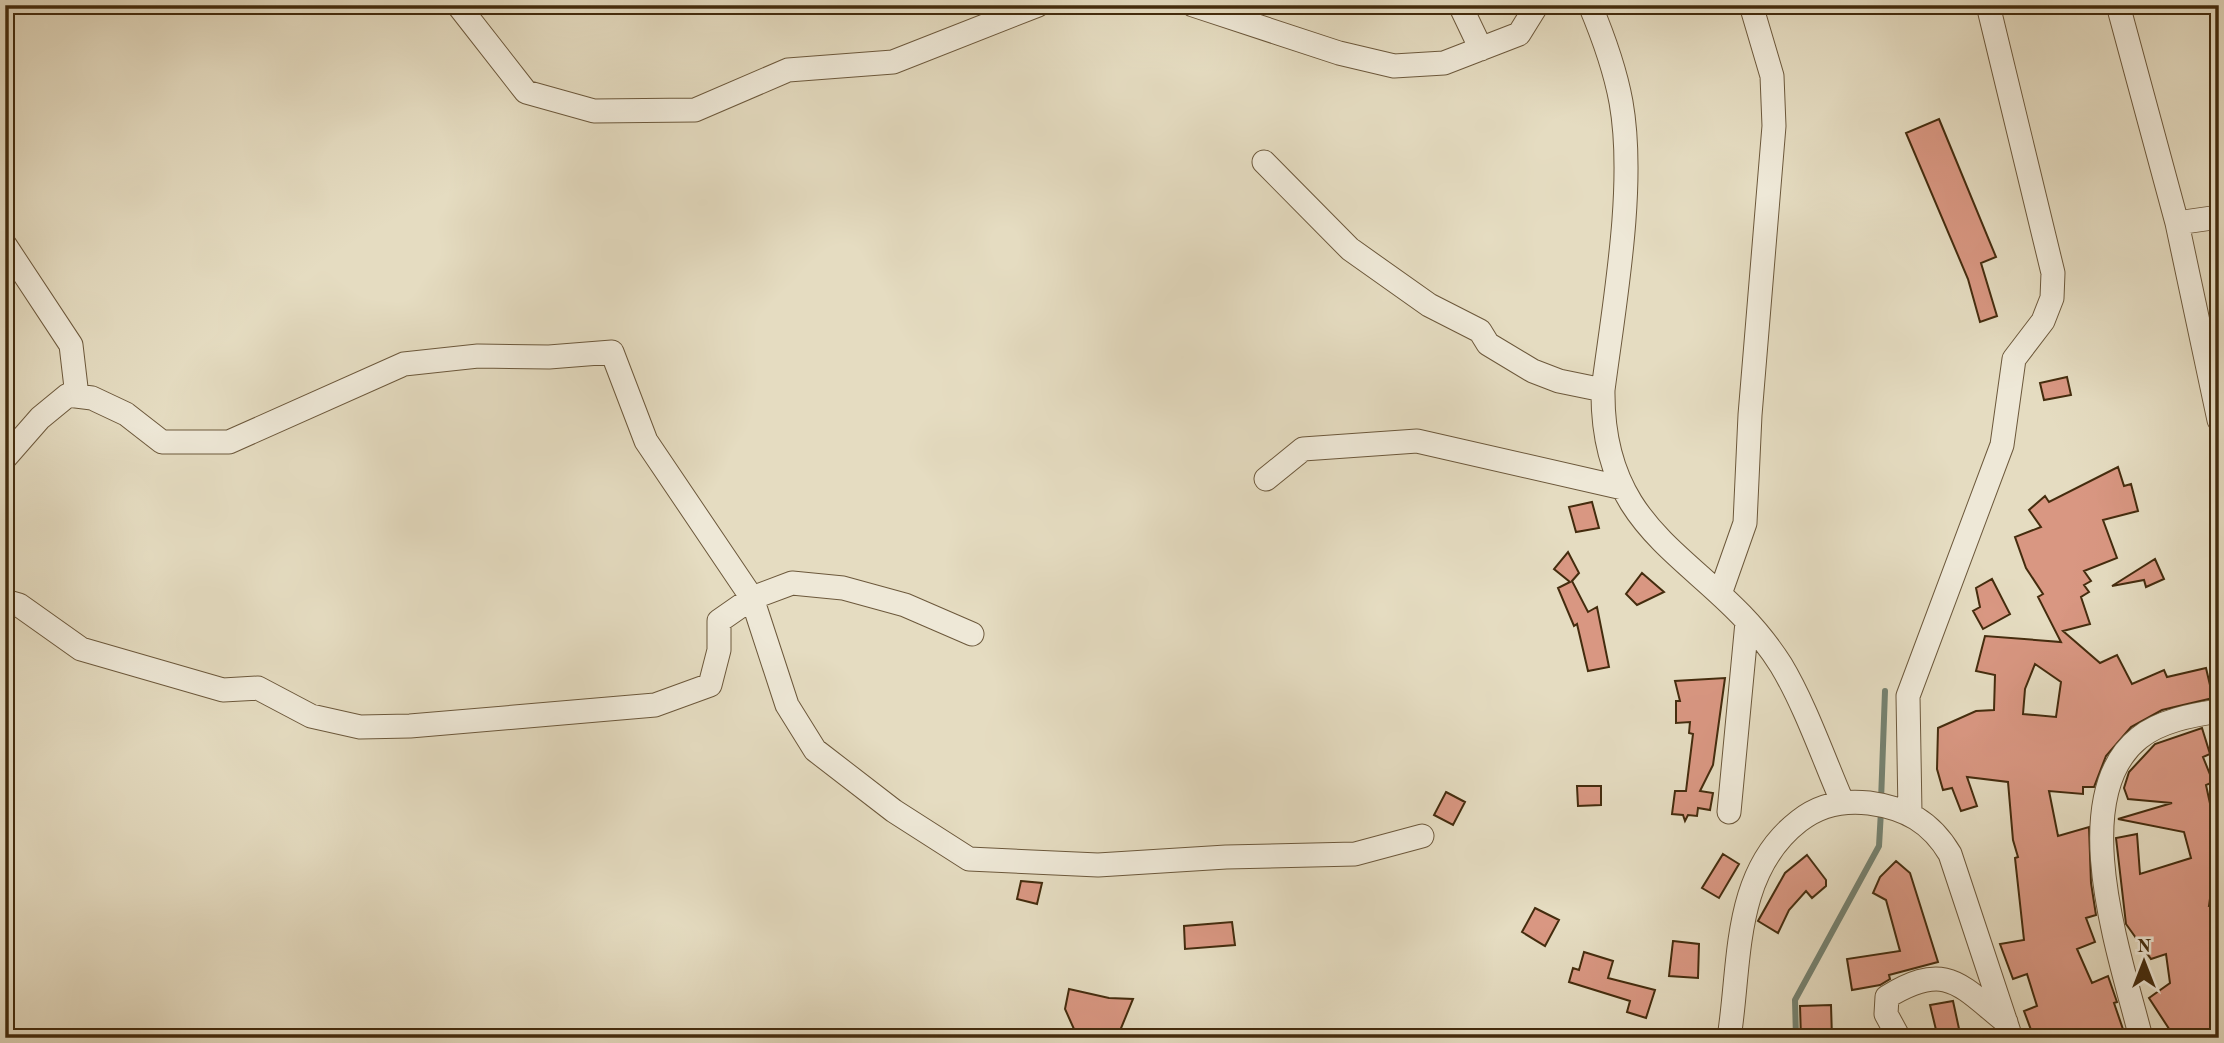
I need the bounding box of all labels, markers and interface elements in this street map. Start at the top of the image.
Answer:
north arrow [2108,928,2178,998]
text: N [2137,938,2152,957]

